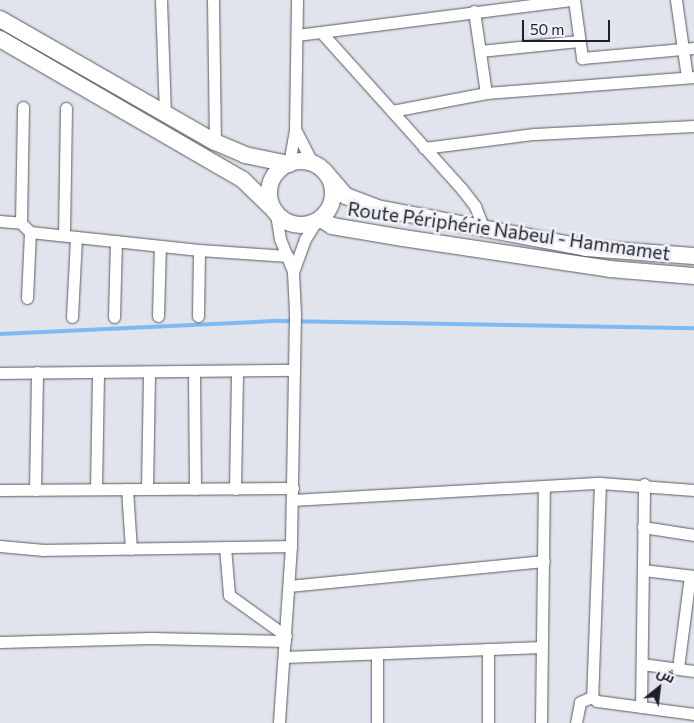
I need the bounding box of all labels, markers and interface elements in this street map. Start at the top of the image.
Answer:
scale bar [524,10,612,42]
text: 50 m [530,20,564,38]
street label: Route Périphérie Nabeul - Hammamet [346,197,672,265]
north arrow [634,663,684,713]
text: ش [655,663,678,686]

